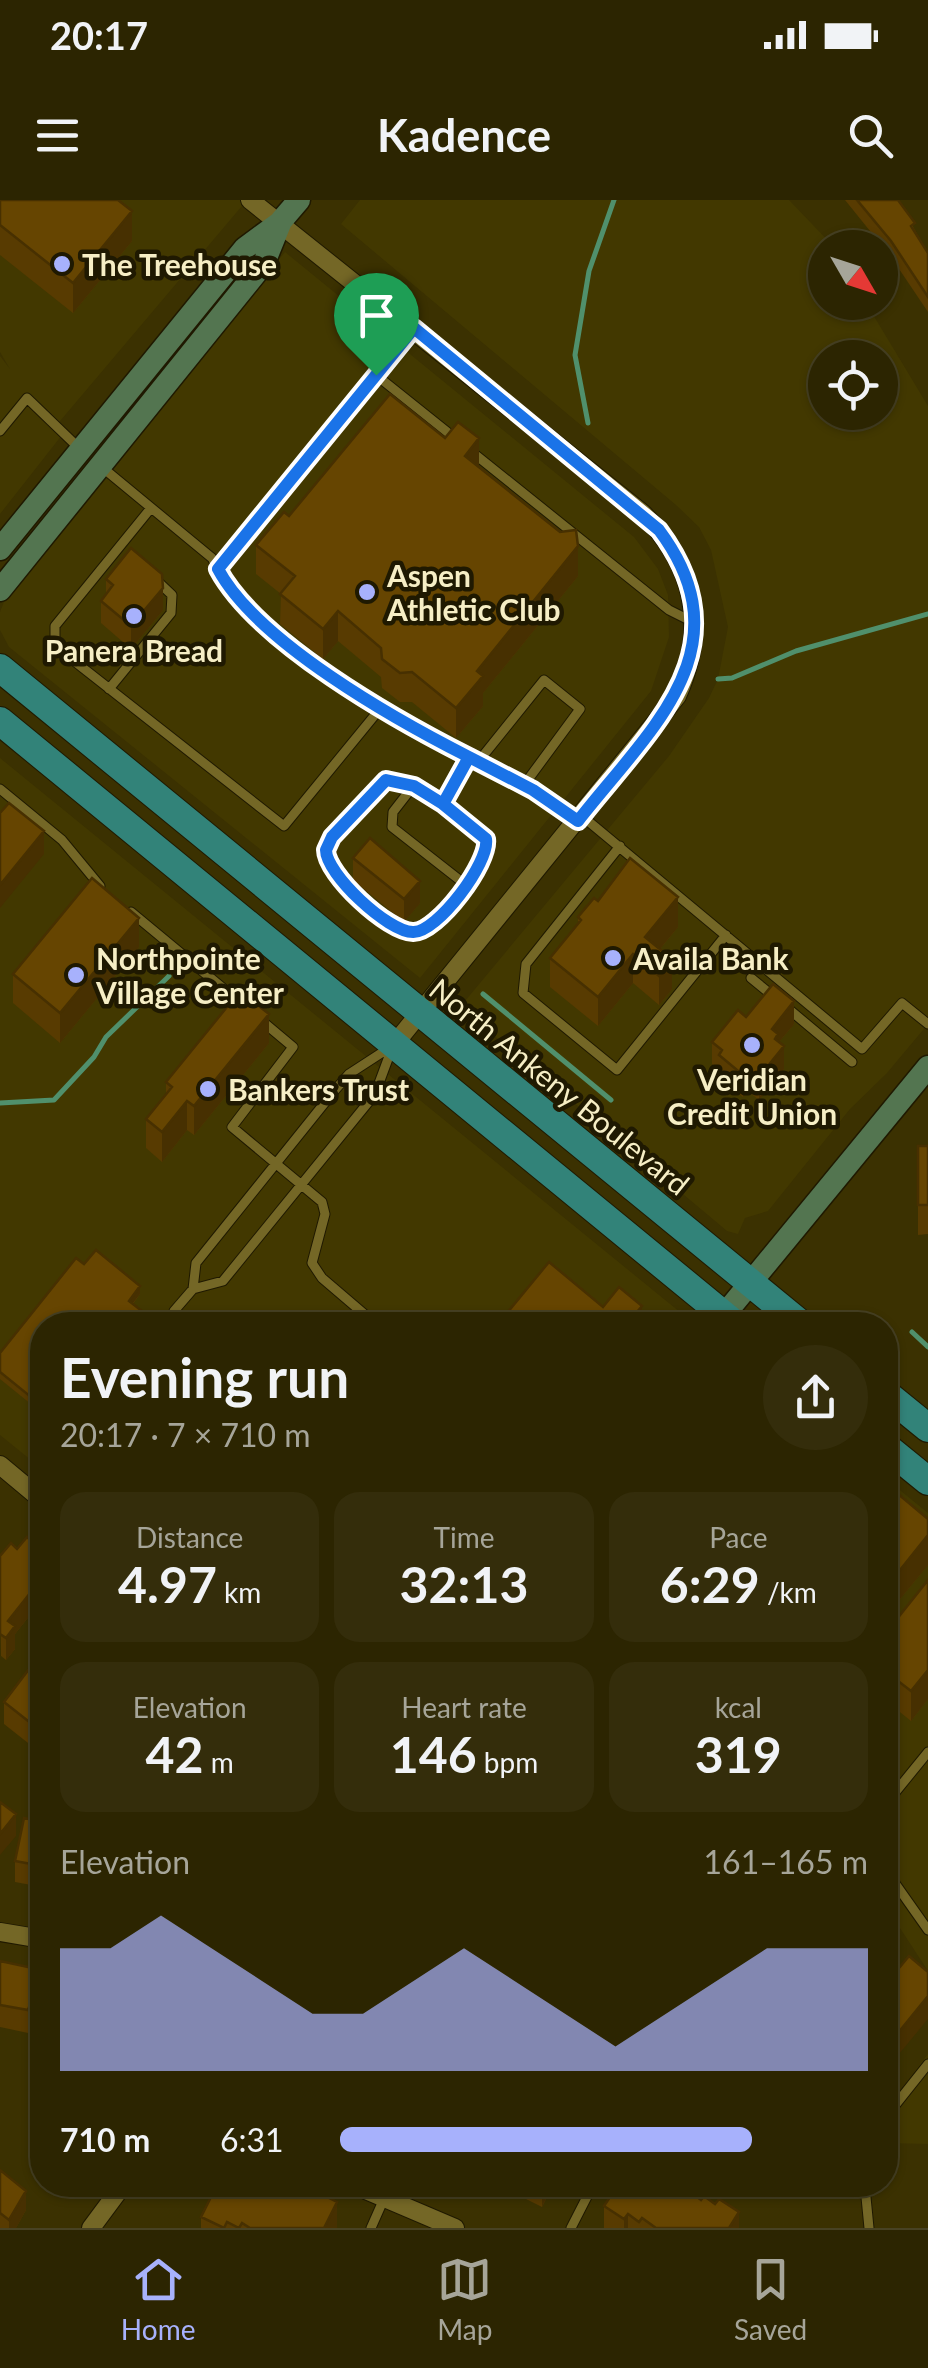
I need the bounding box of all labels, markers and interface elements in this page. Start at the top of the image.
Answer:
text: 20:17 [50,12,148,58]
icon: menu [30,108,85,163]
text: Kadence [377,108,551,162]
icon: search [843,108,898,163]
north arrow [808,230,898,320]
map controls [808,230,898,430]
place label: The Treehouse [82,246,277,282]
marker: The Treehouse [51,253,73,275]
pin [334,273,419,376]
icon: arrive [349,288,404,343]
button: locate [808,340,898,430]
place label: Aspen Athletic Club [386,557,561,627]
marker: Aspen Athletic Club [356,581,378,603]
marker: Panera Bread [123,605,145,627]
place label: Panera Bread [45,632,223,668]
place label: Northpointe Village Center [95,940,285,1010]
place label: Availa Bank [632,940,790,976]
marker: Availa Bank [602,947,624,969]
marker: Northpointe Village Center [65,964,87,986]
street label: North Ankeny Boulevard [423,970,697,1202]
marker: Veridian Credit Union [741,1034,763,1056]
place label: Veridian Credit Union [667,1061,837,1131]
place label: Bankers Trust [228,1071,409,1107]
marker: Bankers Trust [197,1078,219,1100]
text: Evening run [60,1344,349,1410]
button: share [763,1345,868,1450]
text: 20:17 · 7 × 710 m [60,1415,311,1454]
text: Distance [136,1520,243,1554]
text: Time [434,1520,494,1554]
text: Pace [709,1520,767,1554]
text: 4.97 [118,1554,217,1614]
text: 32:13 [400,1554,528,1614]
text: 6:29 [660,1554,760,1614]
text: km [217,1575,261,1609]
text: /km [760,1575,817,1609]
text: Elevation [133,1690,247,1724]
text: Heart rate [401,1690,527,1724]
text: kcal [715,1690,762,1724]
text: 42 [146,1724,204,1784]
text: 146 [390,1724,477,1784]
text: 319 [695,1724,782,1784]
text: m [204,1745,234,1779]
text: bpm [477,1745,538,1779]
text: Elevation [60,1842,190,1881]
text: 161–165 m [704,1842,868,1881]
text: 710 m [60,2120,150,2159]
text: 6:31 [220,2120,284,2159]
tab: Home [121,2252,195,2346]
tab: Map [437,2252,492,2346]
tab: Saved [734,2252,807,2346]

